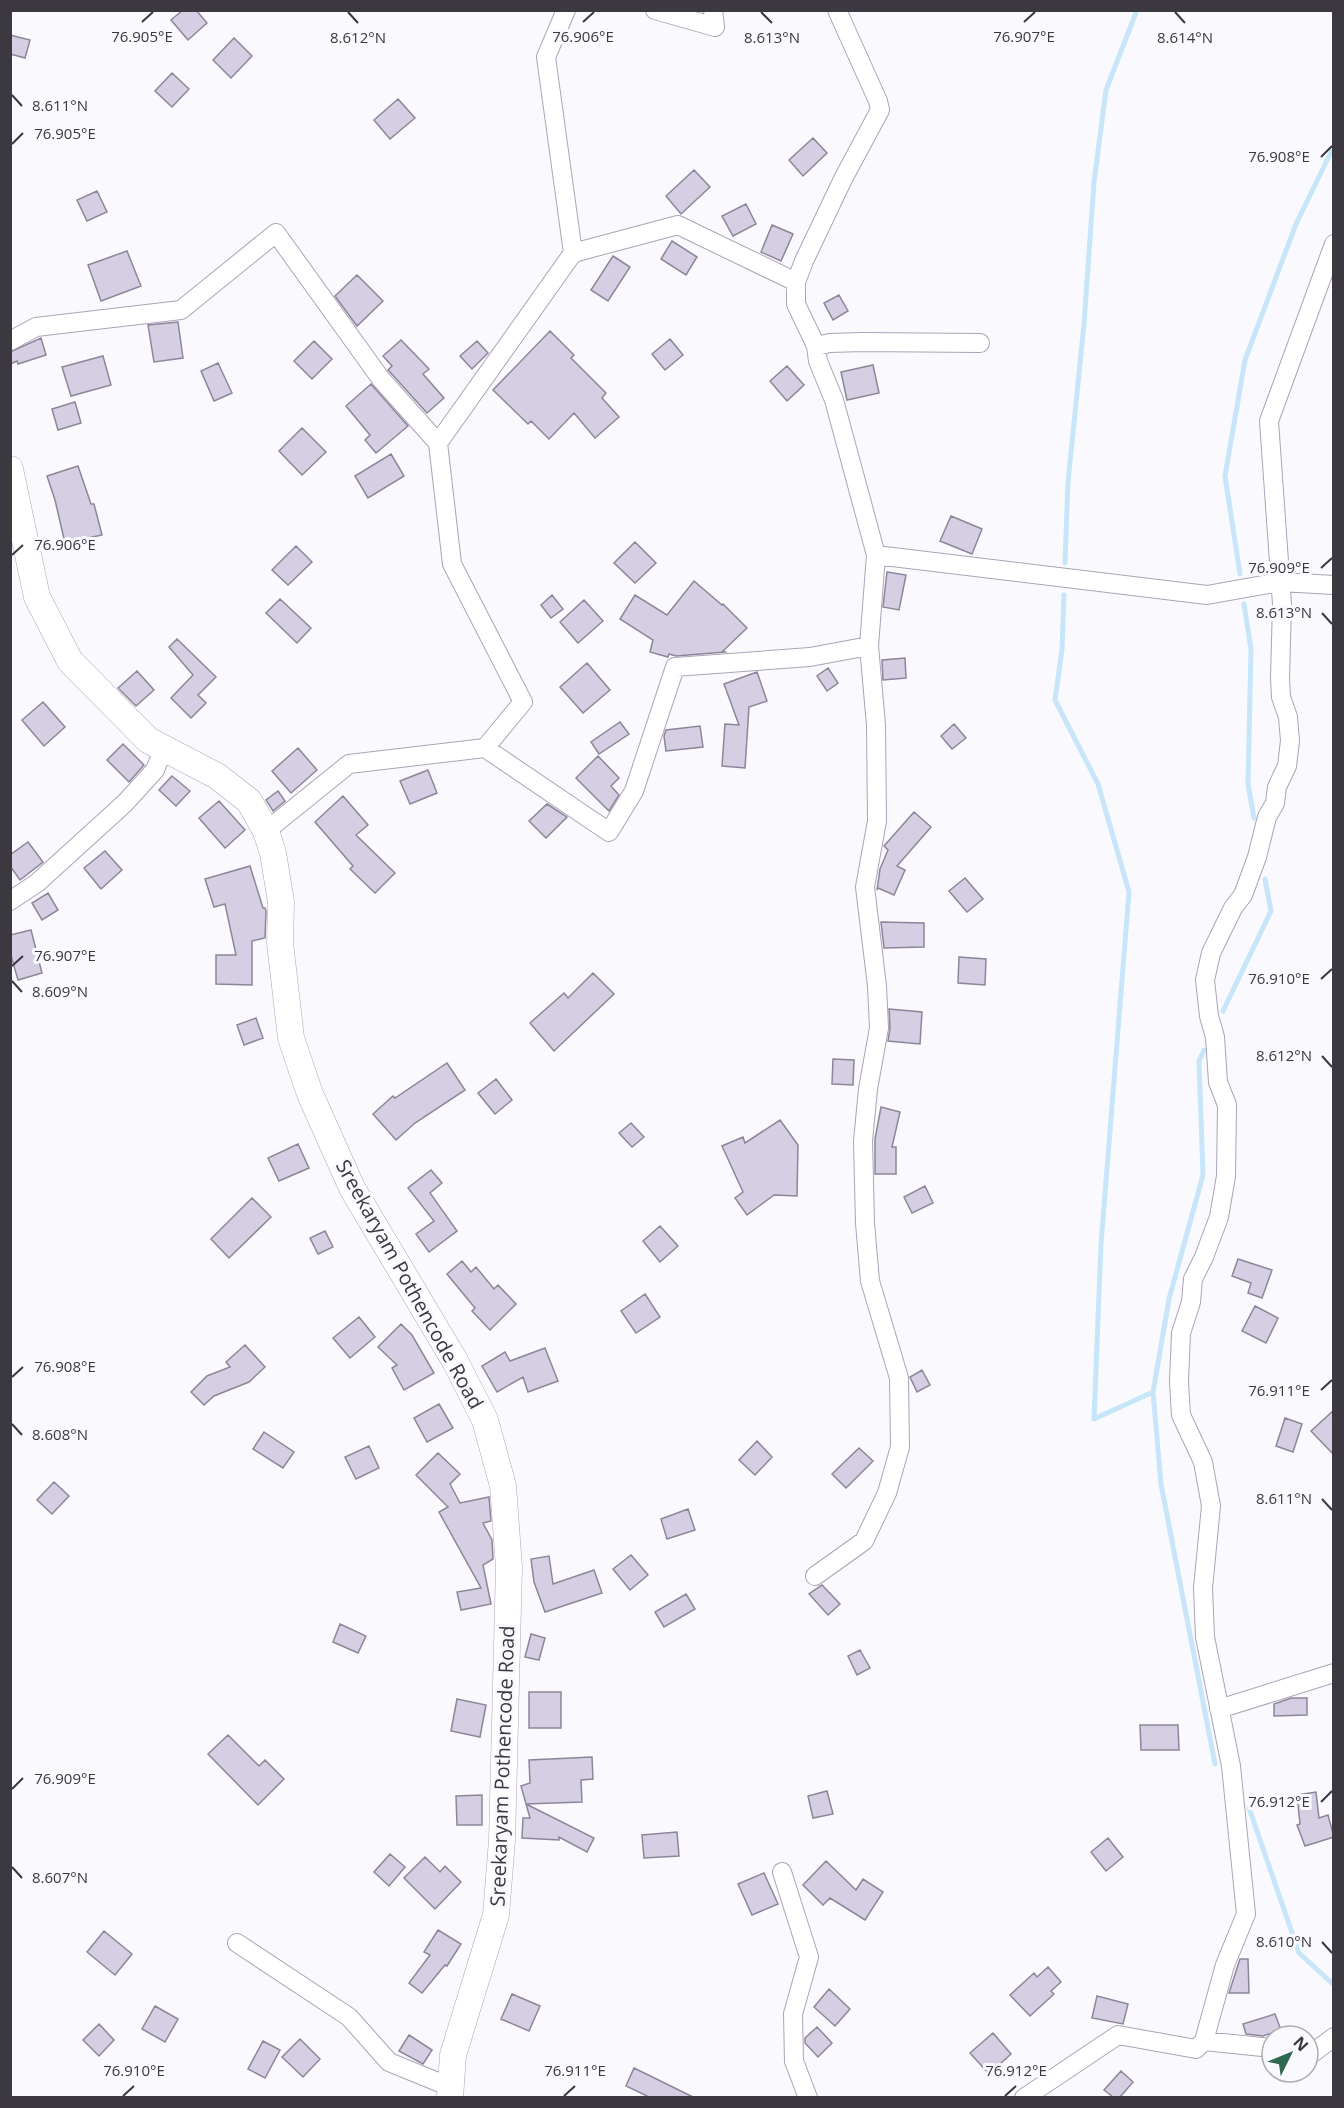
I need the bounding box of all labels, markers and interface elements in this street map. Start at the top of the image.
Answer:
text: 76.905°E [111,26,173,46]
text: 76.906°E [552,26,614,46]
text: 76.907°E [993,26,1055,46]
text: 8.612°N [330,27,386,47]
text: 8.613°N [744,27,800,47]
text: 8.614°N [1157,27,1213,47]
text: 8.611°N [32,95,88,115]
text: 76.905°E [34,123,96,143]
text: 76.908°E [1248,146,1310,166]
text: 76.906°E [34,534,96,554]
text: 76.909°E [1248,557,1310,577]
text: 8.613°N [1256,602,1312,622]
text: 76.907°E [34,945,96,965]
text: 76.910°E [1248,968,1310,988]
text: 8.609°N [32,981,88,1001]
text: 8.612°N [1256,1045,1312,1065]
street label: Sreekaryam Pothencode Road [330,1154,490,1414]
text: 76.908°E [34,1356,96,1376]
text: 76.911°E [1248,1380,1310,1400]
text: 8.608°N [32,1424,88,1444]
text: 8.611°N [1256,1488,1312,1508]
street label: Sreekaryam Pothencode Road [484,1625,520,1907]
text: 76.909°E [34,1768,96,1788]
text: 76.912°E [1248,1791,1310,1811]
text: 8.607°N [32,1867,88,1887]
text: 8.610°N [1256,1931,1312,1951]
north arrow [1260,2024,1320,2084]
text: N [1288,2032,1313,2056]
text: 76.910°E [103,2060,165,2080]
text: 76.911°E [544,2060,606,2080]
text: 76.912°E [985,2060,1047,2080]

